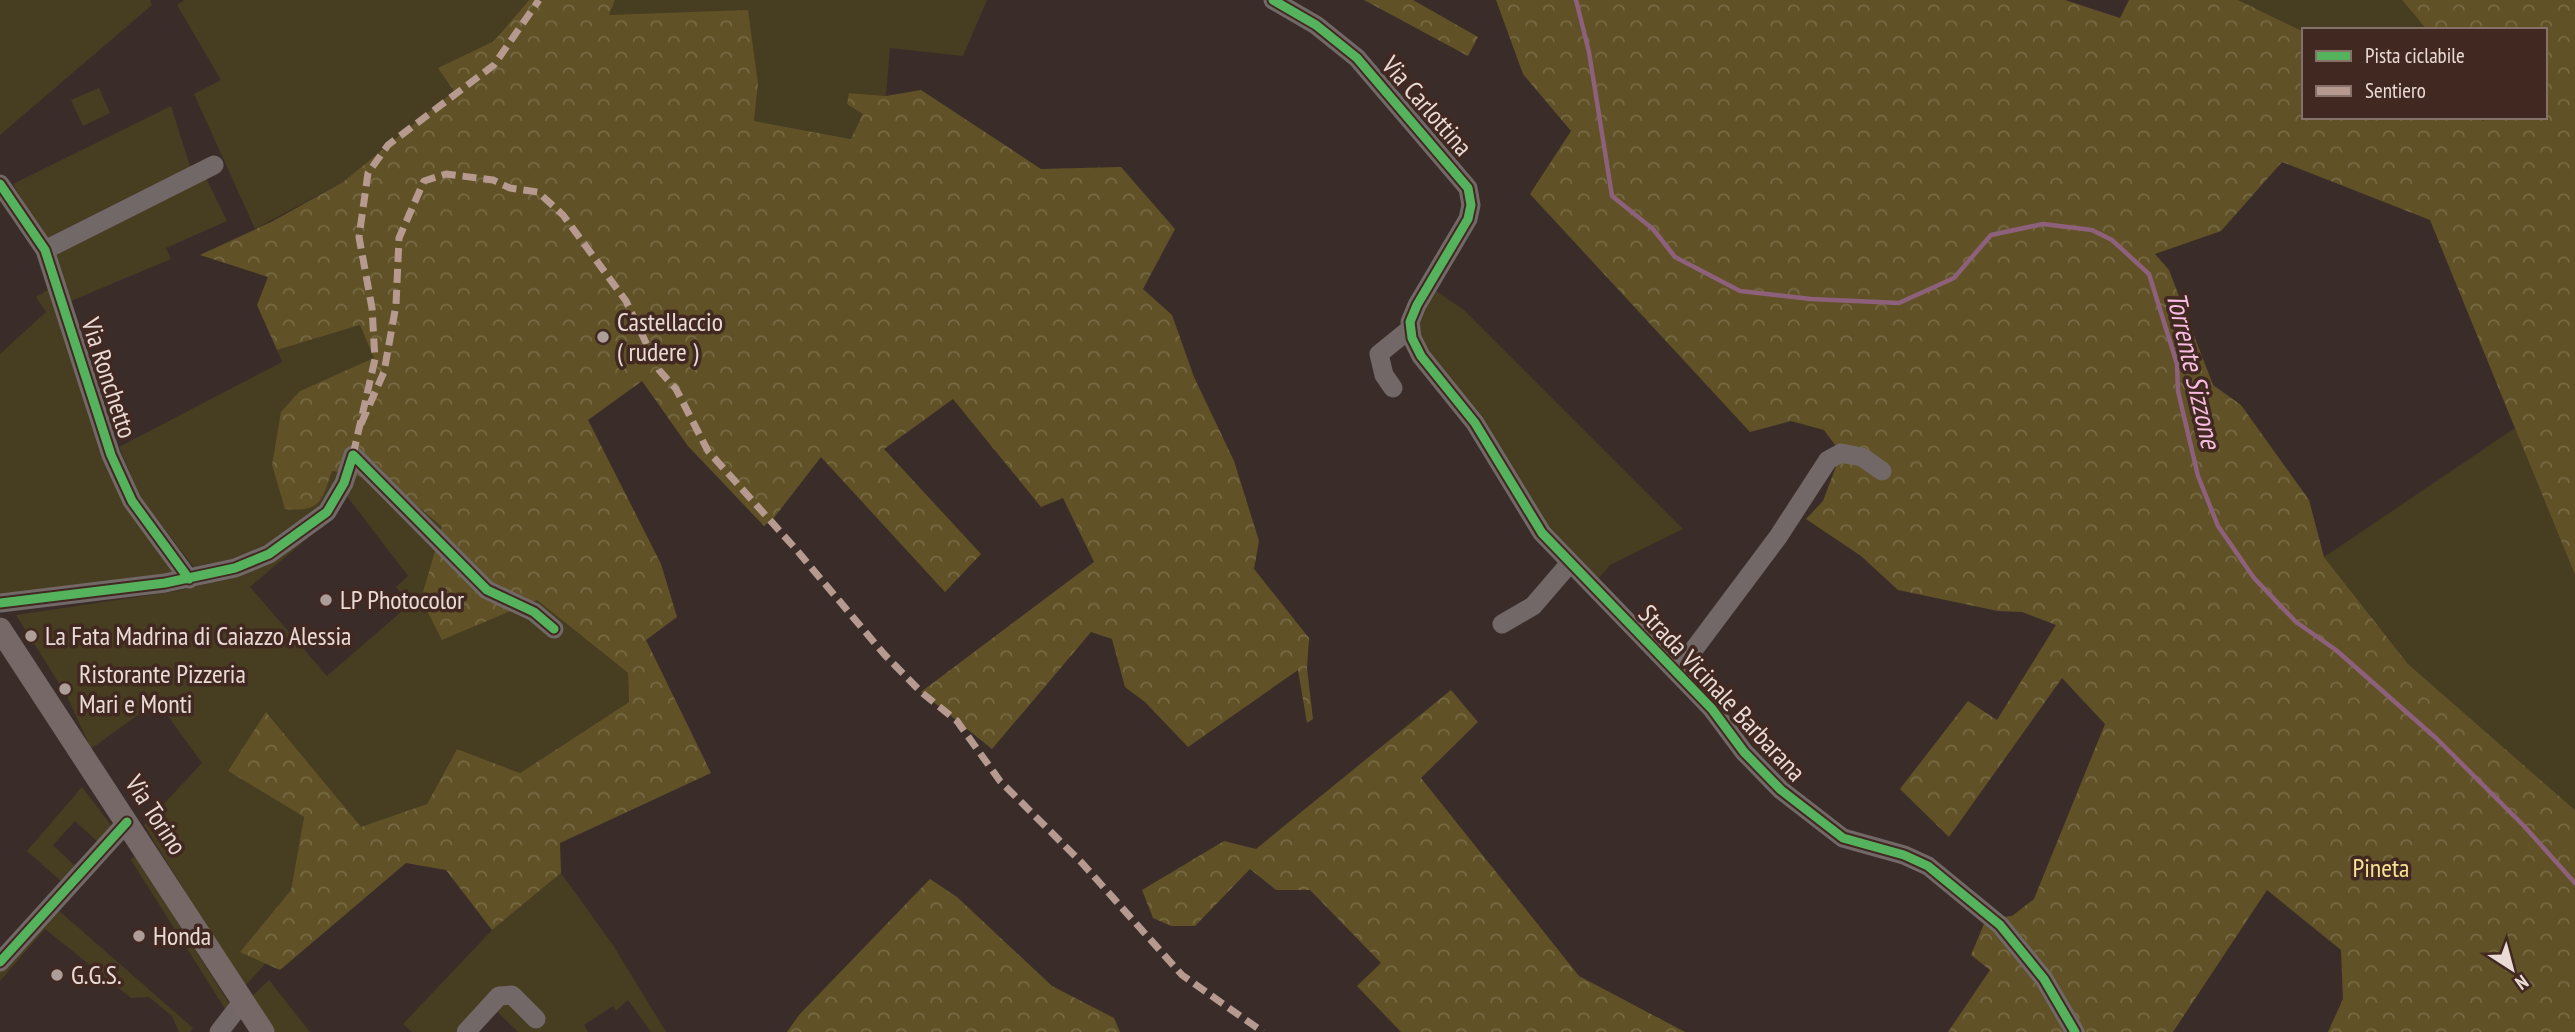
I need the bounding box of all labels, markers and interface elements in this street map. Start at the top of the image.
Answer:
legend [2302,28,2547,119]
text: Pista ciclabile [2365,42,2465,69]
street label: Via Carlottina [1374,48,1480,162]
text: Sentiero [2365,77,2426,104]
water label: Torrente Sizzone [2158,288,2231,454]
place label: Castellaccio ( rudere ) [617,305,723,368]
street label: Via Ronchetto [74,313,144,442]
marker: Castellaccio ( rudere ) [595,329,611,345]
place label: LP Photocolor [340,583,464,616]
marker: LP Photocolor [318,592,334,608]
street label: Strada Vicinale Barbarana [1632,597,1813,788]
place label: La Fata Madrina di Caiazzo Alessia [45,619,351,652]
marker: La Fata Madrina di Caiazzo Alessia [23,628,39,644]
place label: Ristorante Pizzeria Mari e Monti [79,657,246,720]
marker: Ristorante Pizzeria Mari e Monti [57,681,73,697]
street label: Via Torino [118,768,194,861]
park label: Pineta [2352,851,2410,884]
place label: Honda [153,919,211,952]
marker: Honda [131,928,147,944]
north arrow [2477,934,2547,1004]
place label: G.G.S. [71,958,122,991]
marker: G.G.S. [49,967,65,983]
text: N [2511,970,2533,995]

